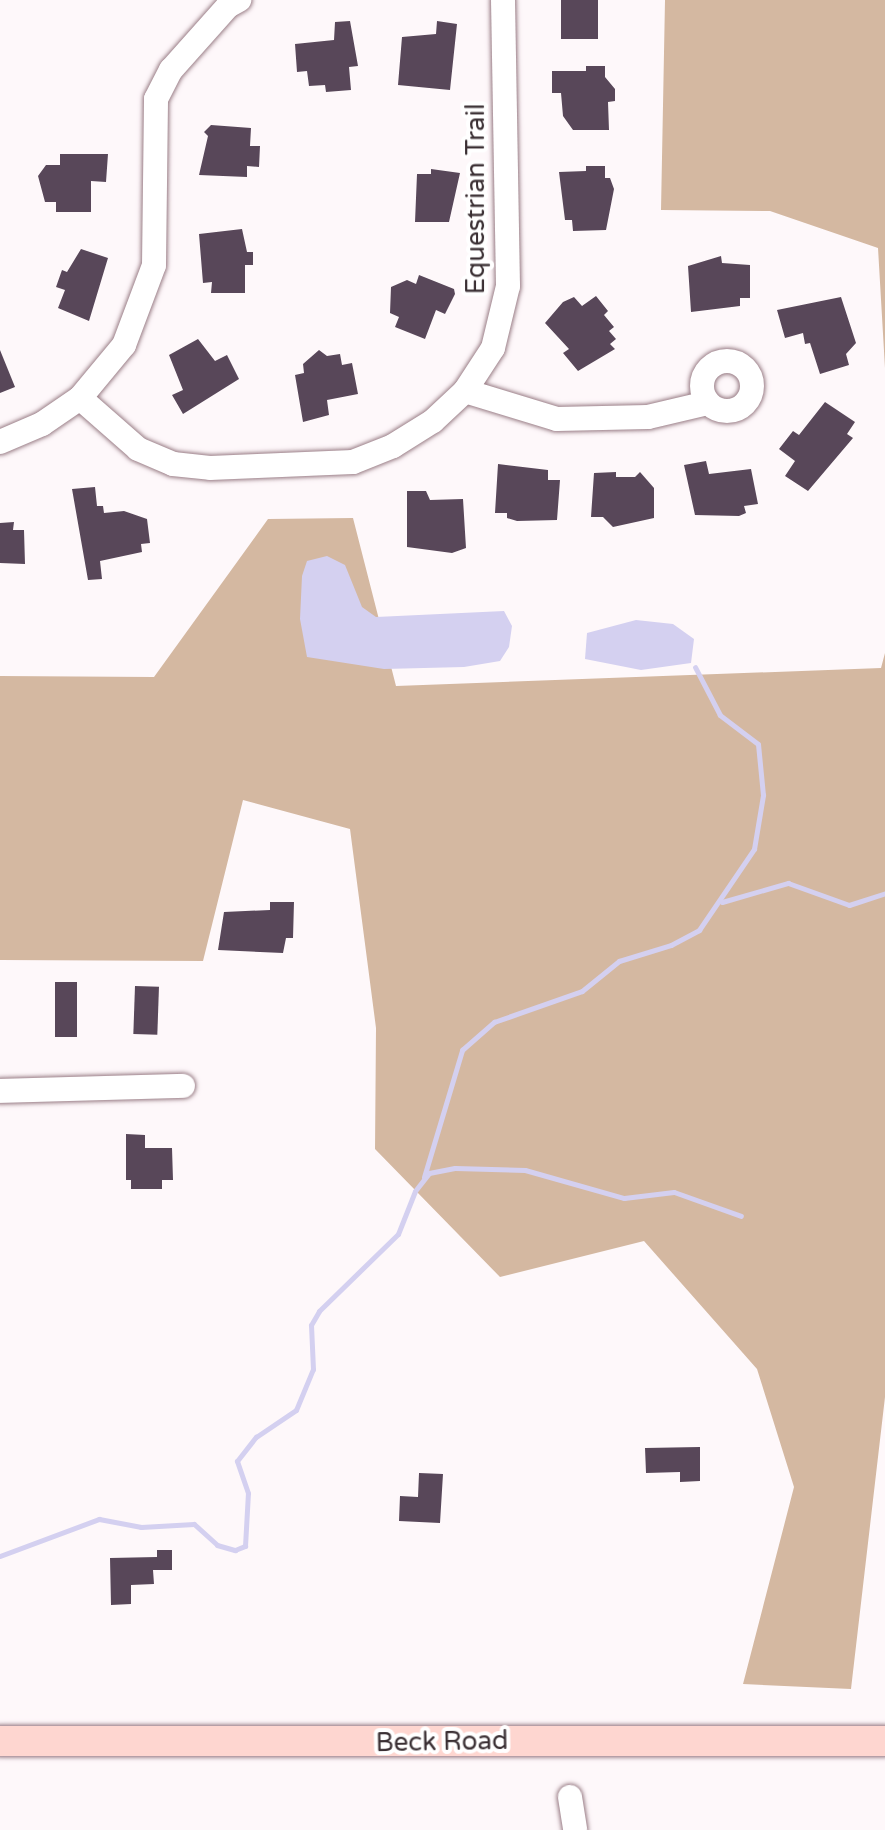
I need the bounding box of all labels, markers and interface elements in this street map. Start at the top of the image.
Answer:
street label: Equestrian Trail [460,104,492,294]
street label: Beck Road [375,1725,509,1759]

